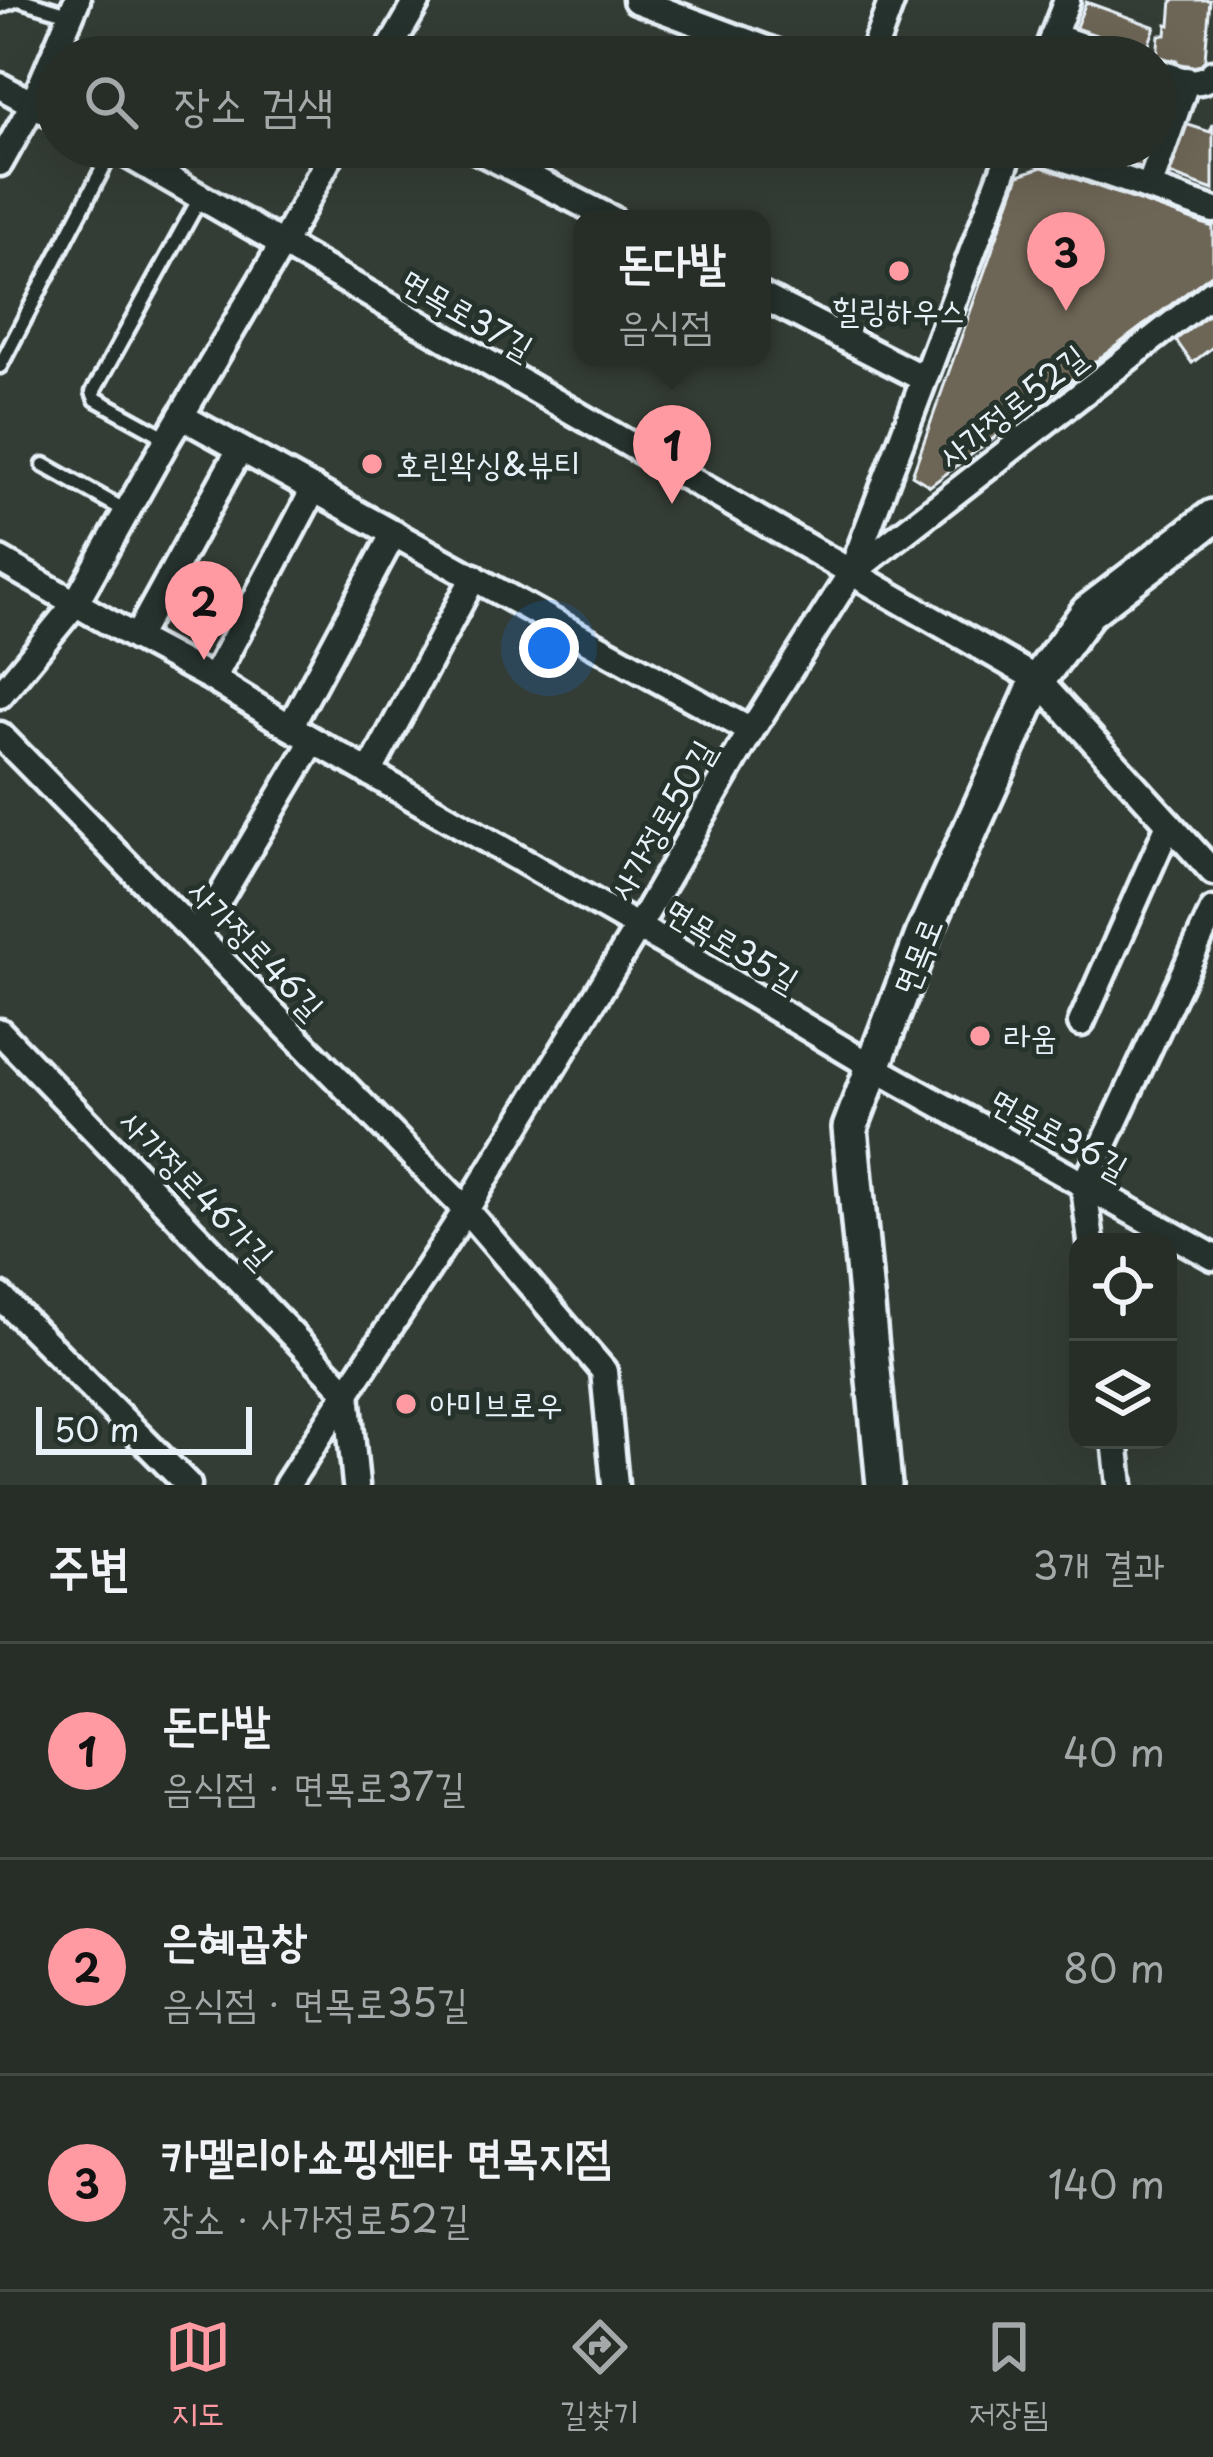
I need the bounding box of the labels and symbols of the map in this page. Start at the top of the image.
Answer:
pin: 3 [1027,212,1105,311]
street label: 면목로37길 [392,254,544,370]
marker: 힐링하우스 [886,258,912,284]
place label: 힐링하우스 [833,283,965,333]
street label: 사가정로52길 [926,330,1096,478]
pin: 1 [633,405,711,504]
place label: 호린왁싱&뷰티 [396,437,580,487]
marker: 호린왁싱&뷰티 [359,451,385,477]
pin: 2 [165,561,243,660]
your location [519,618,579,678]
street label: 사가정로50길 [594,729,726,909]
street label: 사가정로46길 [178,866,337,1029]
street label: 면목로35길 [657,884,810,1003]
street label: 면목로 [877,909,953,1002]
place label: 라움 [1004,1009,1057,1059]
marker: 라움 [967,1023,993,1049]
street label: 면목로36길 [982,1074,1138,1191]
street label: 사가정로46가길 [110,1097,287,1278]
place label: 아미브로우 [430,1377,563,1427]
marker: 아미브로우 [393,1391,419,1417]
scale bar [36,1401,252,1454]

